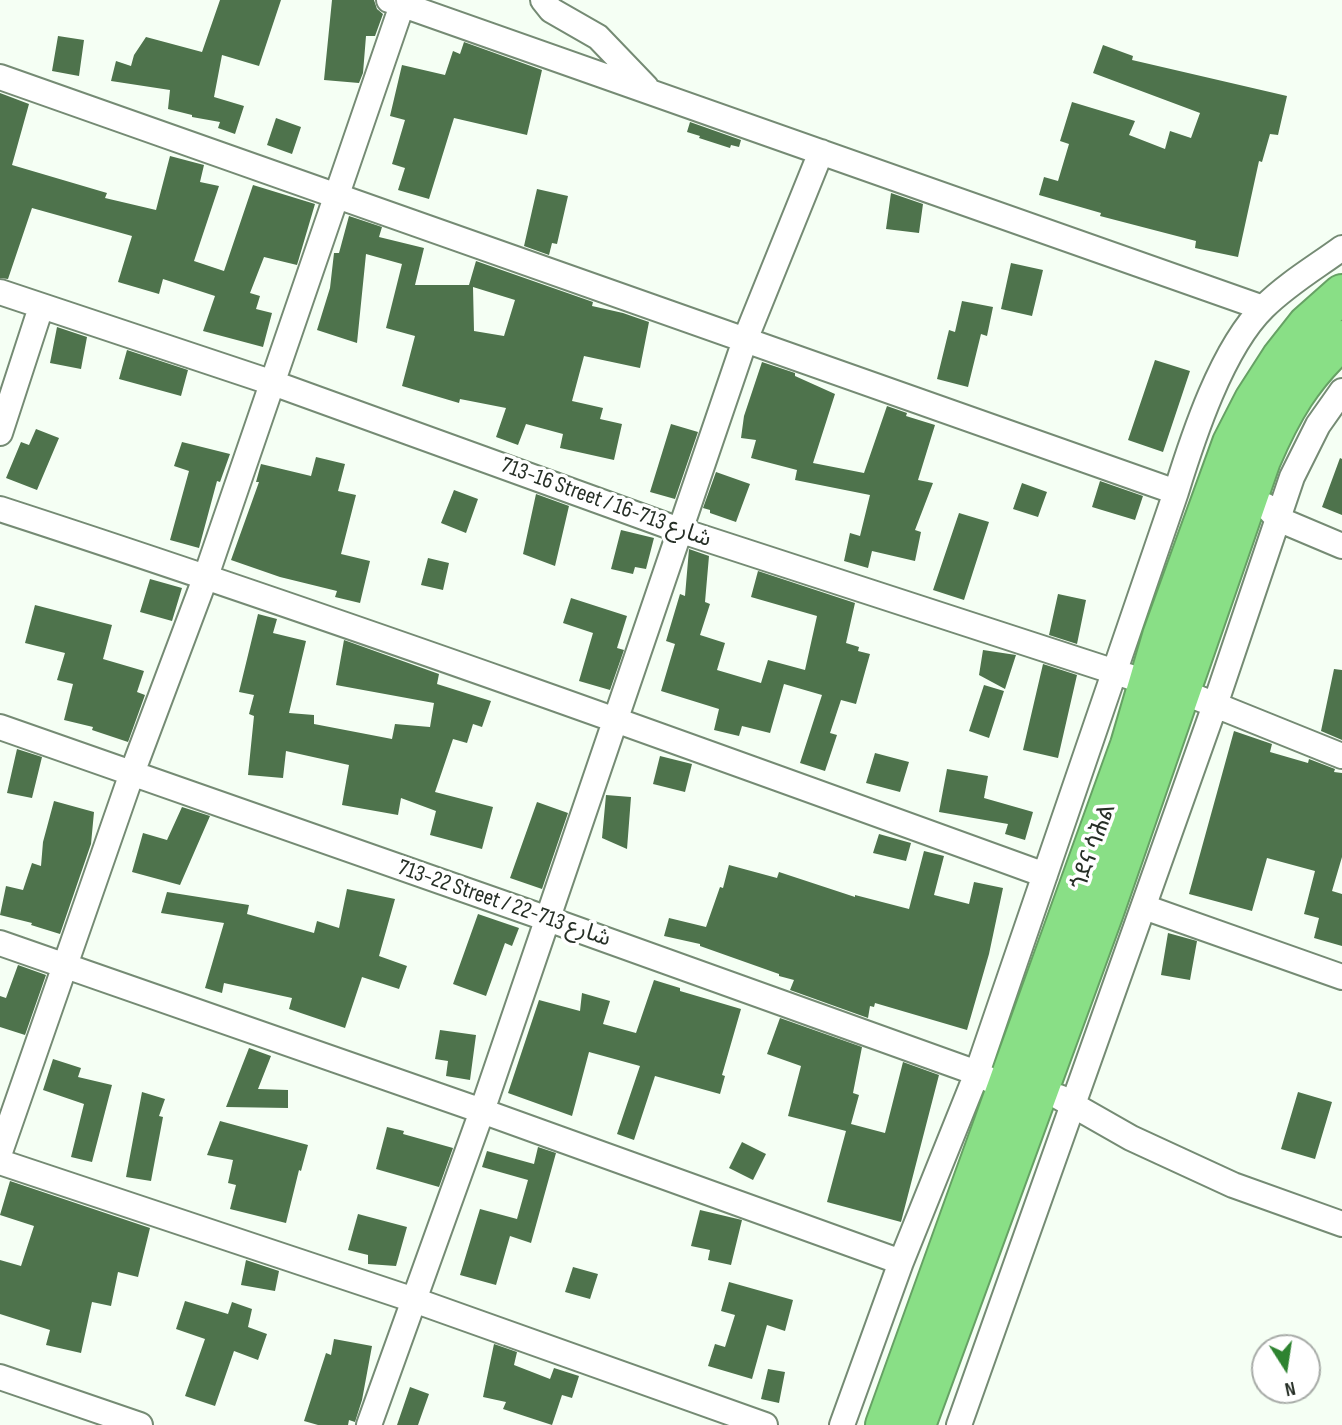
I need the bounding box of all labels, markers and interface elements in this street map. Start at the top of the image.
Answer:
street label: 713-16 Street / شارع 713-16 [497,452,715,554]
street label: ጎደና ሳሕል [1066,800,1122,894]
street label: 713-22 Street / شارع 713-22 [394,855,614,953]
north arrow [1251,1334,1321,1404]
text: N [1283,1376,1297,1400]

